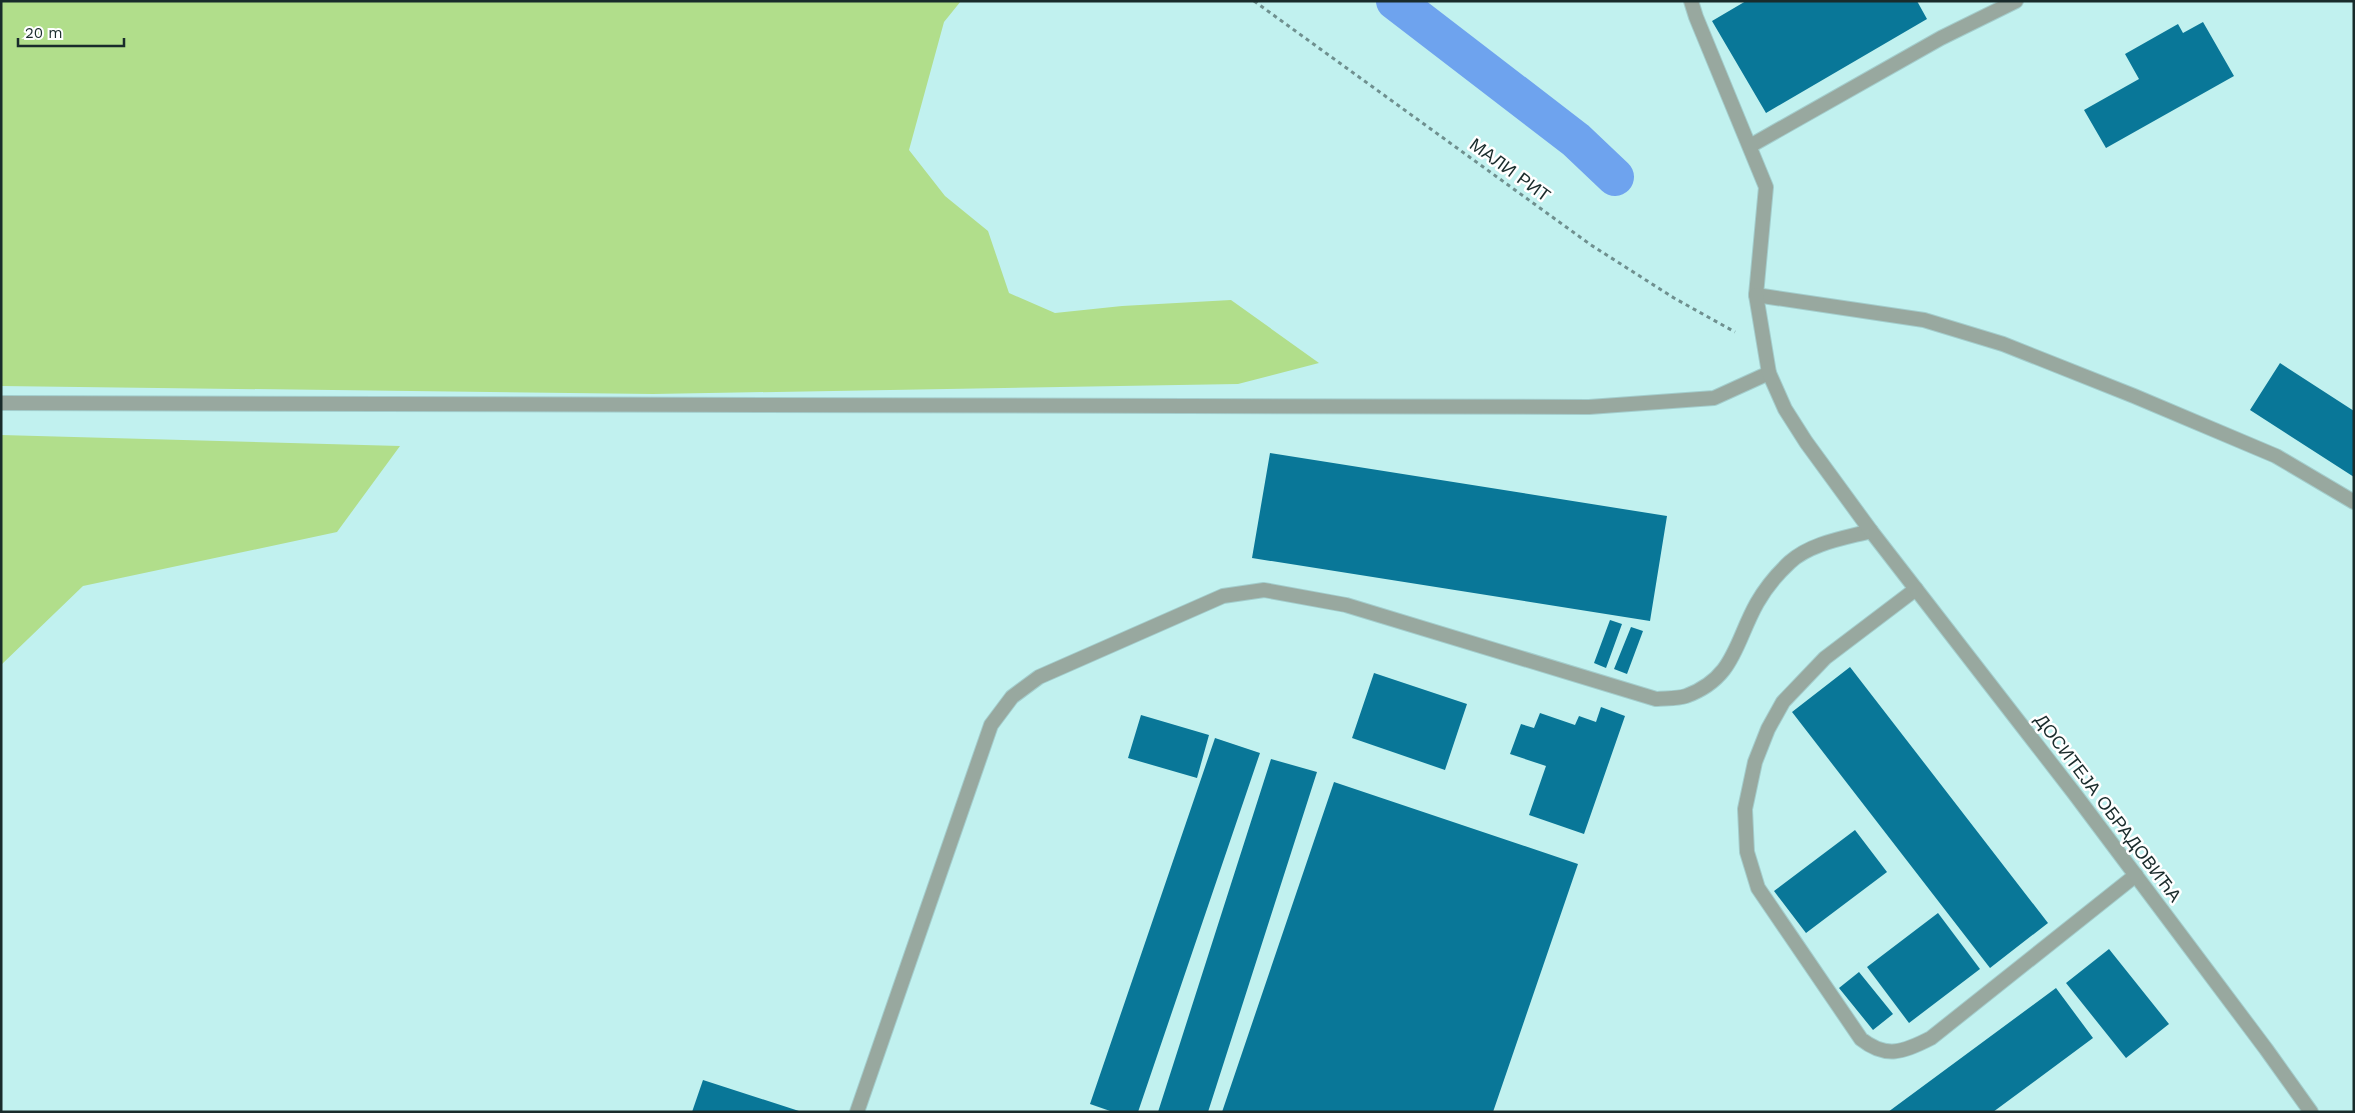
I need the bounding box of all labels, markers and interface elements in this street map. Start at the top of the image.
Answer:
scale bar [18,15,124,47]
text: 20 m [25,24,63,42]
street label: МАЛИ РИТ [1466,133,1555,206]
street label: ДОСИТЕЈА ОБРАДОВИЋА [2031,710,2186,906]

